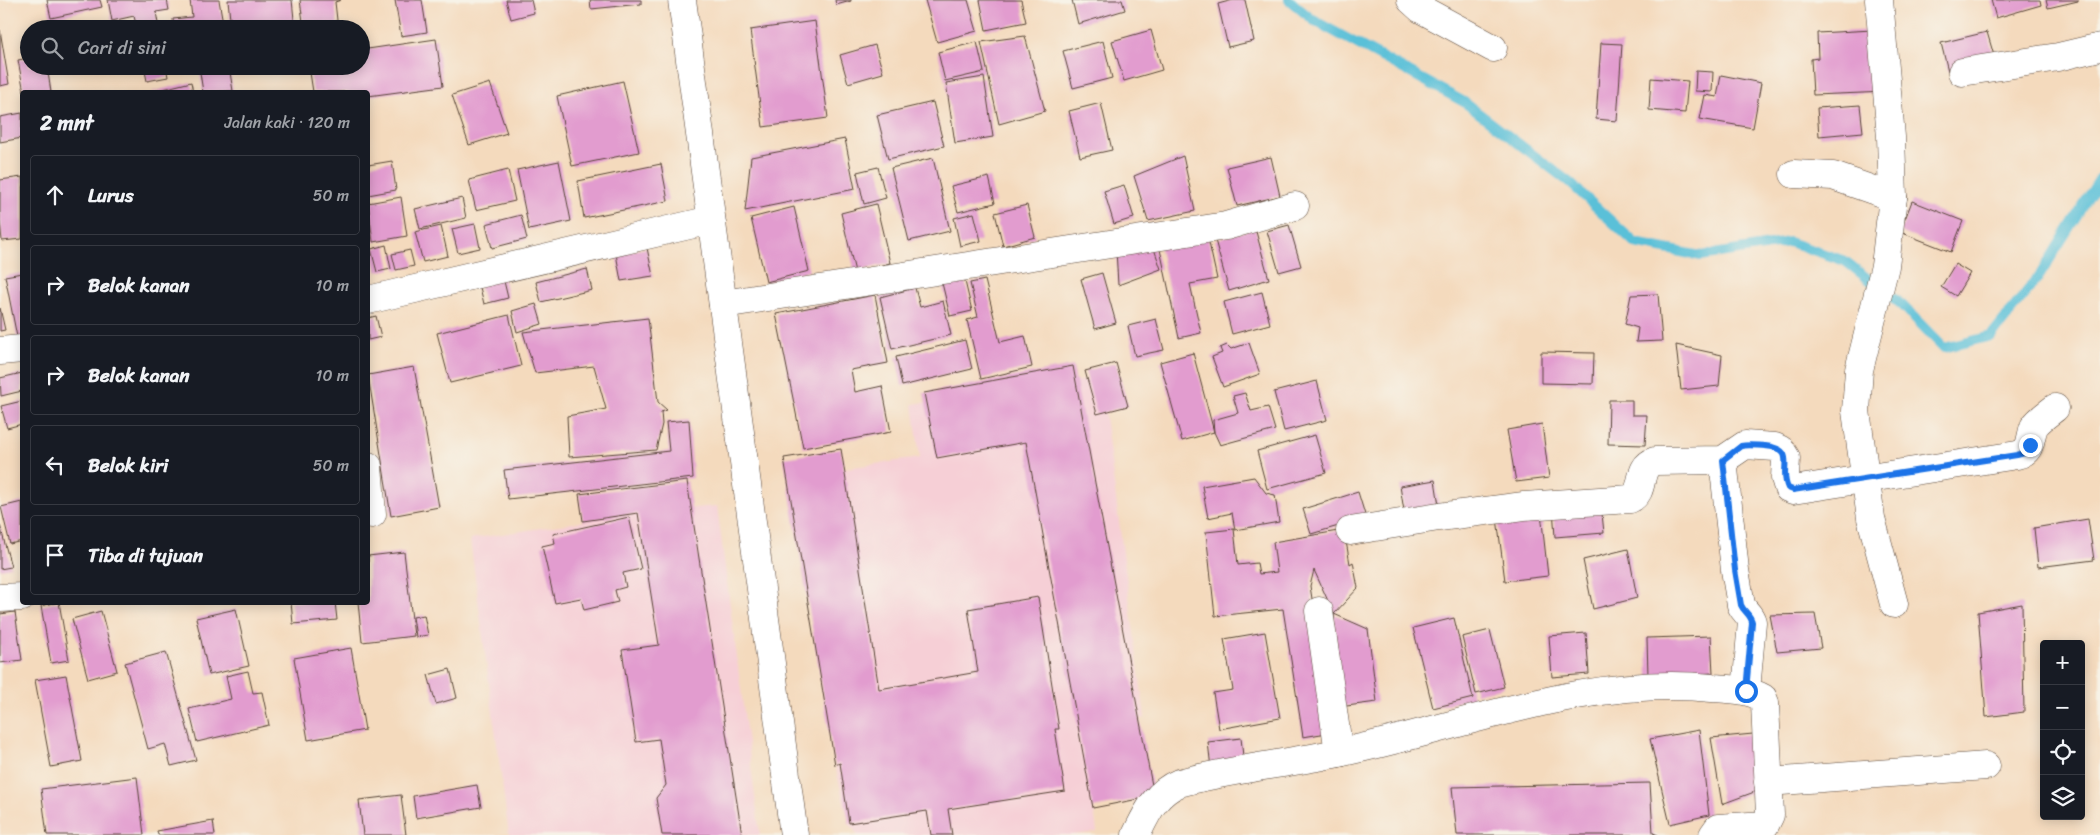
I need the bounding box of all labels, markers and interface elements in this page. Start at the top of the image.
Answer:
search box [20,20,370,75]
text: Cari di sini [78,31,166,64]
icon: search [38,34,66,62]
text: 2 mnt [40,104,94,142]
text: Jalan kaki · 120 m [224,108,350,137]
text: Lurus [88,179,134,212]
icon: ahead [41,181,69,209]
text: 50 m [313,181,349,210]
text: Belok kanan [88,269,190,302]
icon: right [41,271,69,299]
text: 10 m [316,271,349,300]
text: Belok kanan [88,359,190,392]
icon: right [41,361,69,389]
text: 10 m [316,361,349,390]
route end [2019,434,2042,457]
text: Belok kiri [88,449,168,482]
icon: left [41,451,69,479]
text: 50 m [313,451,349,480]
text: Tiba di tujuan [88,539,203,572]
icon: arrive [41,541,69,569]
map controls [2040,640,2085,820]
button: + [2040,640,2085,685]
route start [1735,680,1758,703]
button: − [2040,685,2085,730]
button: locate [2040,730,2085,775]
button: layers [2040,775,2085,820]

